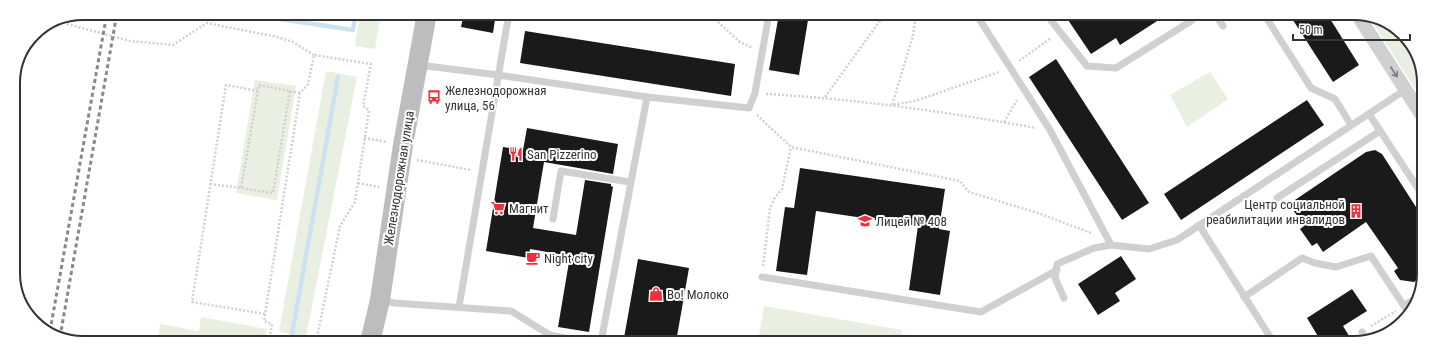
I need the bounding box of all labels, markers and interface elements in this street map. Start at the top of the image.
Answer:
scale bar [1293,16,1410,42]
text: 50 m [1299,23,1323,37]
one-way arrow [1390,66,1398,77]
place label: Железнодорожная улица, 56 [445,83,546,113]
bus stop icon: Железнодорожная улица, 56 [426,89,442,105]
street label: Железнодорожная улица [381,110,417,246]
restaurant icon: San Pizzerino [508,146,524,162]
place label: San Pizzerino [527,147,597,162]
place label: Центр социальной реабилитации инвалидов [1206,197,1345,227]
supermarket icon: Магнит [490,200,506,216]
place label: Магнит [509,201,549,216]
building icon: Центр социальной реабилитации инвалидов [1348,203,1364,219]
school or university icon: Лицей № 408 [857,213,873,229]
place label: Лицей № 408 [876,214,947,229]
cafe icon: Night city [525,250,541,266]
place label: Night city [544,251,593,266]
shop icon: Во! Молоко [648,286,664,302]
place label: Во! Молоко [667,287,729,302]

